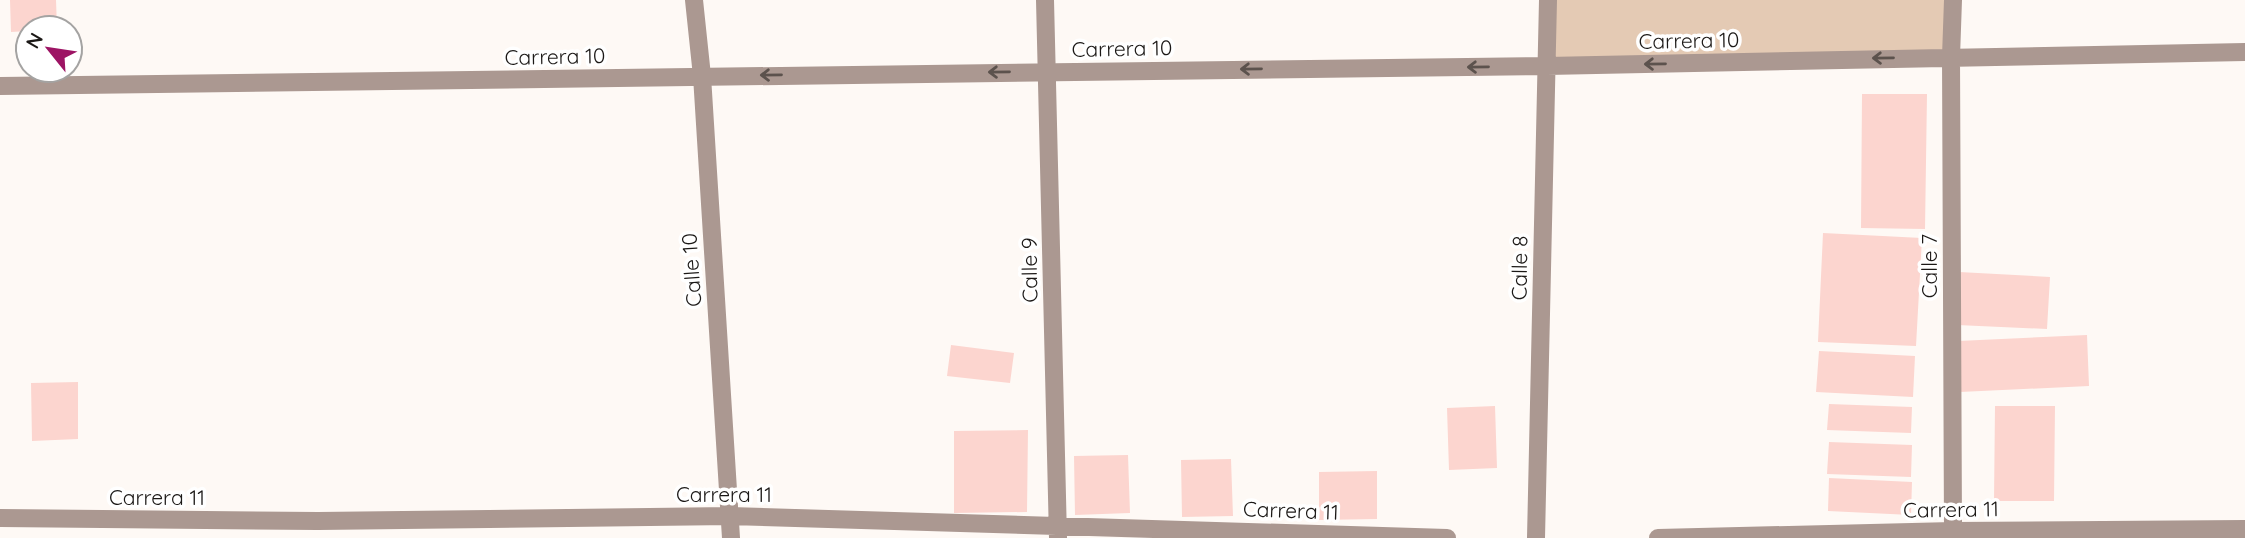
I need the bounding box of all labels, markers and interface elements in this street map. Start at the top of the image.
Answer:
north arrow [14,14,84,84]
street label: Carrera 10 [1638,26,1740,54]
text: N [20,28,48,53]
street label: Carrera 10 [1071,34,1173,62]
street label: Carrera 10 [504,42,606,70]
one-way arrow [1872,52,1895,65]
one-way arrow [1644,57,1667,70]
one-way arrow [1467,60,1490,74]
one-way arrow [1240,62,1263,76]
one-way arrow [988,65,1011,79]
one-way arrow [760,69,783,82]
street label: Calle 10 [675,232,707,308]
street label: Calle 7 [1916,234,1942,298]
street label: Calle 8 [1505,235,1533,301]
street label: Calle 9 [1015,237,1043,303]
street label: Carrera 11 [676,481,772,507]
street label: Carrera 11 [109,484,205,510]
street label: Carrera 11 [1243,495,1339,525]
street label: Carrera 11 [1903,495,1999,523]

